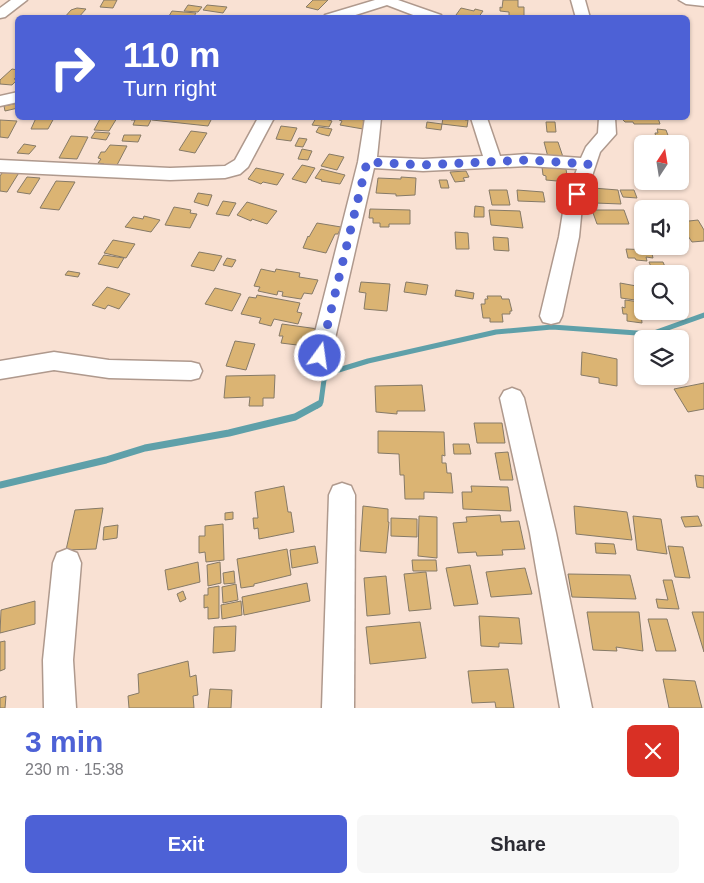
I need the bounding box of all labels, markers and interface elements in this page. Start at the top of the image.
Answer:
icon: right [40,35,105,100]
text: 110 m [123,35,220,74]
text: Turn right [123,76,216,101]
north arrow [634,135,689,190]
map controls [634,135,689,385]
pin [556,173,598,215]
icon: arrive [563,180,591,208]
button: sound [634,200,689,255]
button: search [634,265,689,320]
position arrow [293,329,345,381]
button: layers [634,330,689,385]
text: 3 min [25,725,103,758]
button: close [627,725,679,777]
text: 230 m · 15:38 [25,761,124,778]
button: Exit [25,815,347,873]
button: Share [357,815,679,873]

